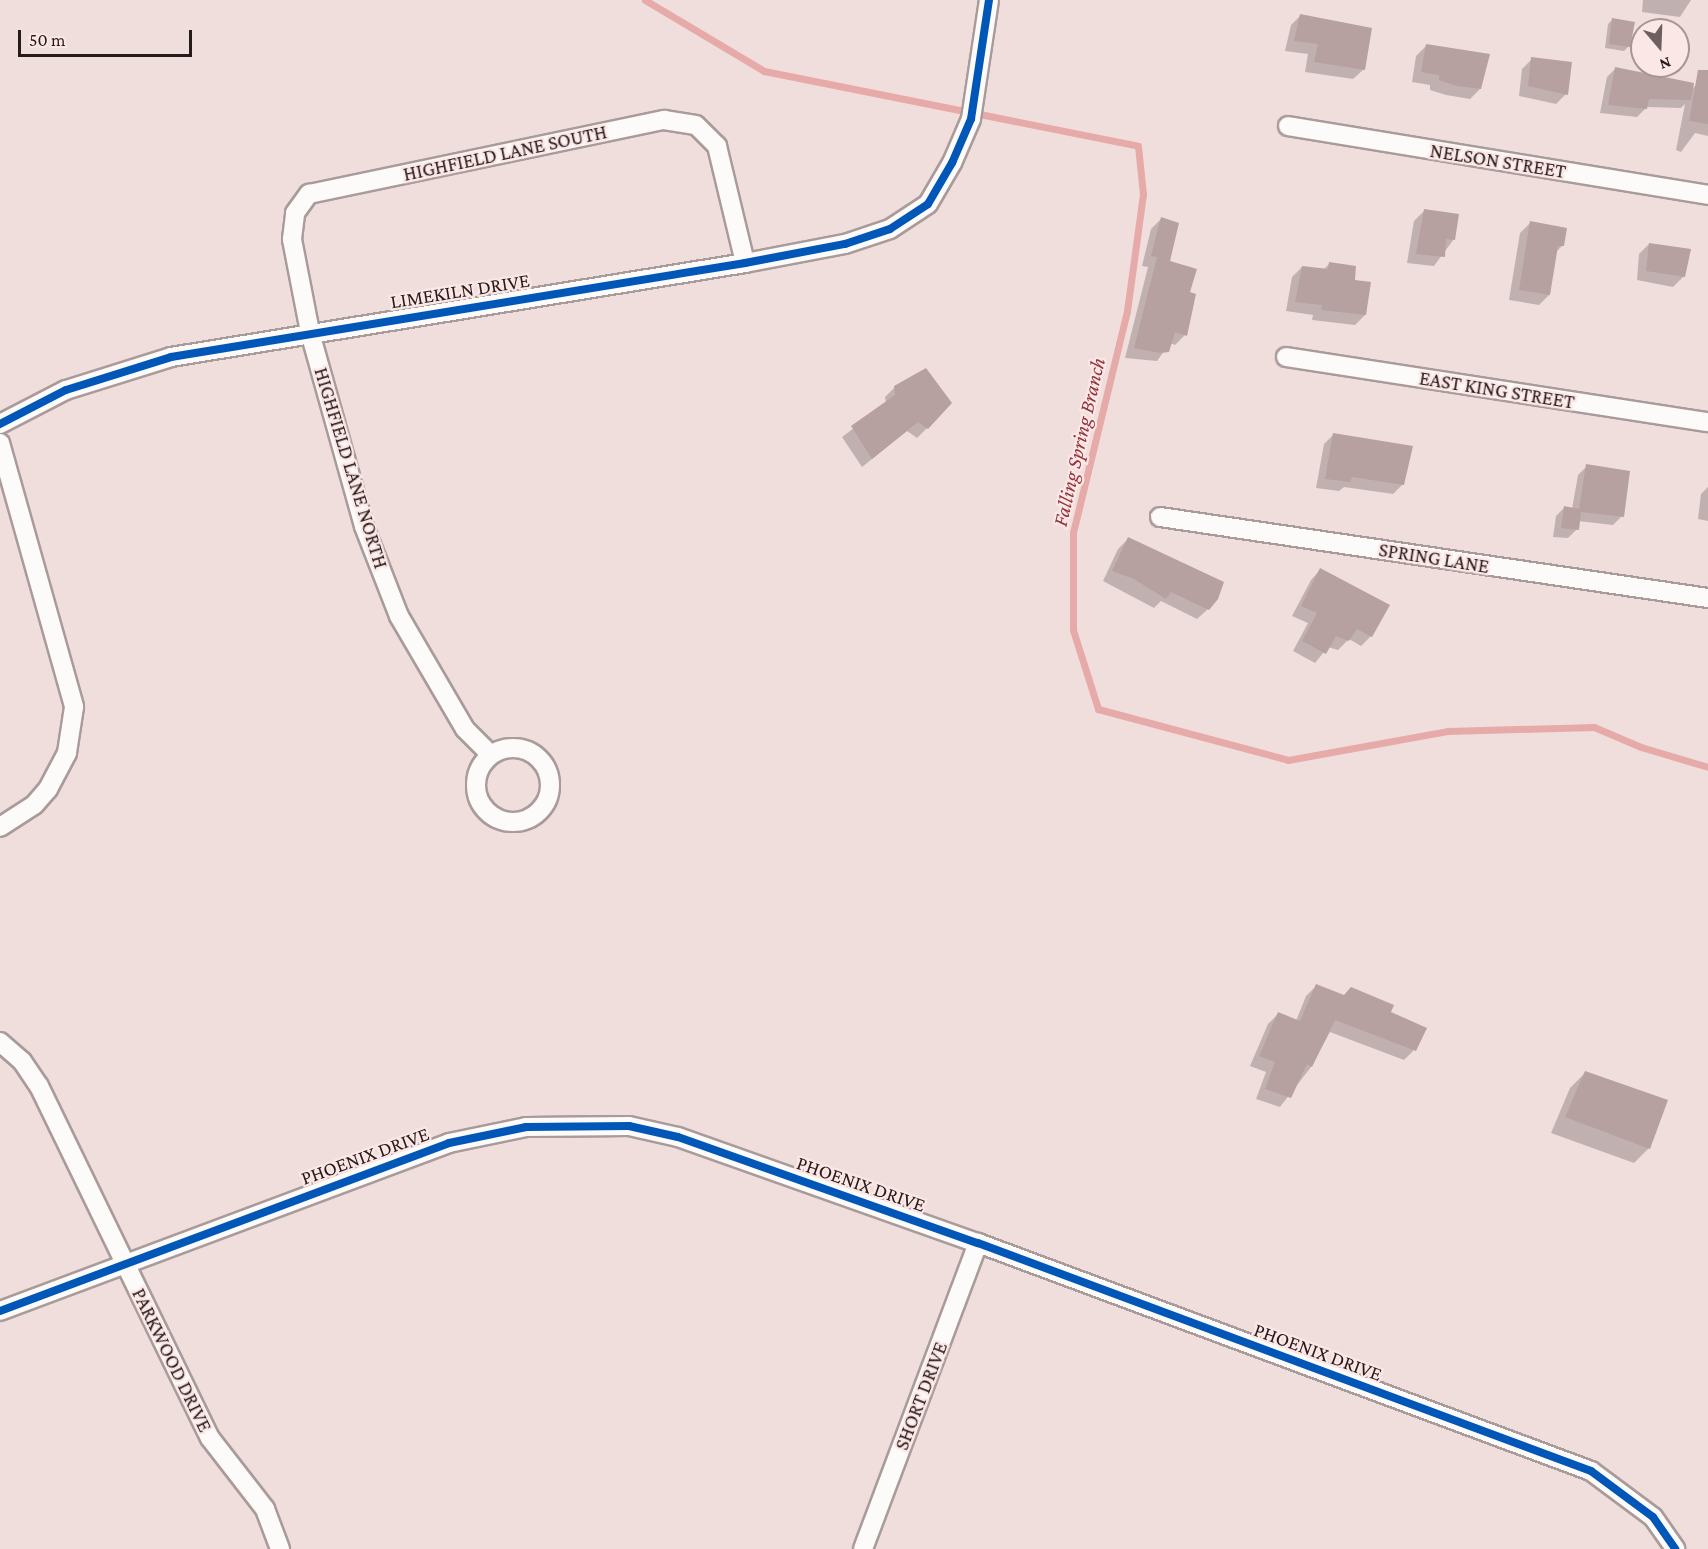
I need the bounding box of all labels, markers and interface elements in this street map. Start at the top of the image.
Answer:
scale bar [21,18,195,56]
north arrow [1630,18,1690,78]
text: 50 m [29,30,66,50]
text: N [1657,54,1673,73]
street label: HIGHFIELD LANE SOUTH [401,120,609,186]
street label: NELSON STREET [1428,138,1568,184]
street label: LIMEKILN DRIVE [389,268,531,314]
water label: Falling Spring Branch [1047,355,1111,529]
street label: HIGHFIELD LANE NORTH [309,365,393,571]
street label: EAST KING STREET [1418,366,1576,414]
street label: SPRING LANE [1377,537,1491,579]
street label: PHOENIX DRIVE [298,1122,432,1190]
street label: PHOENIX DRIVE [794,1151,928,1217]
street label: PARKWOOD DRIVE [127,1284,217,1436]
street label: PHOENIX DRIVE [1251,1318,1385,1386]
street label: SHORT DRIVE [889,1339,953,1453]

